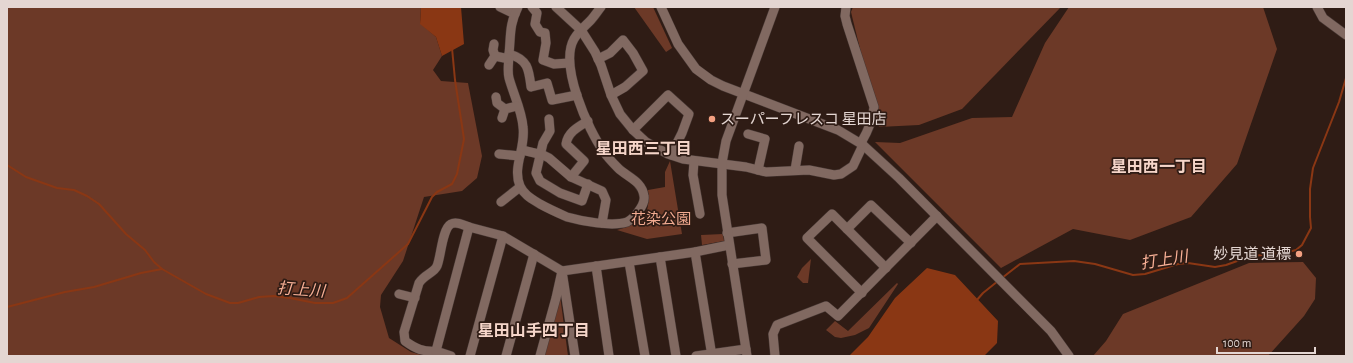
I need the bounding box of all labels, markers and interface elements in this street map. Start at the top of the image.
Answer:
place label: スーパーフレスコ 星田店 [720,111,886,127]
marker: スーパーフレスコ 星田店 [707,114,717,124]
district label: 星田西三丁目 [596,141,692,157]
district label: 星田西一丁目 [1111,159,1207,175]
park label: 花染公園 [631,210,691,227]
place label: 妙見道 道標 [1214,246,1291,262]
water label: 打上川 [1139,247,1191,272]
marker: 妙見道 道標 [1294,249,1304,259]
water label: 打上川 [276,279,327,300]
district label: 星田山手四丁目 [478,322,590,339]
scale bar [1217,329,1315,355]
text: 100 m [1223,337,1251,349]

